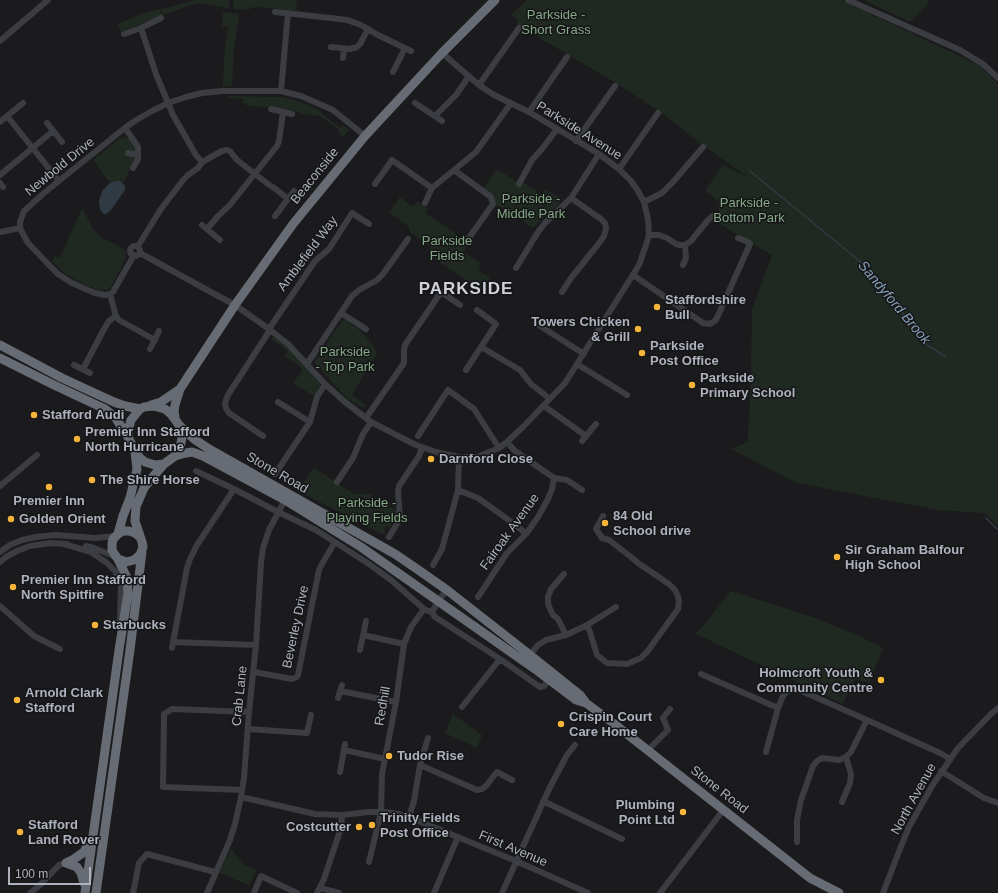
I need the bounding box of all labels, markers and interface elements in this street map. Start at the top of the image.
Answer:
park label: Parkside - Short Grass [521,7,591,38]
street label: Parkside Avenue [533,98,625,164]
street label: Newbold Drive [22,134,98,200]
street label: Beaconside [288,145,342,207]
park label: Parkside - Middle Park [497,191,565,222]
park label: Parkside - Bottom Park [713,195,785,226]
street label: Amblefield Way [275,213,341,295]
park label: Parkside Fields [422,233,472,264]
water label: Sandyford Brook [854,258,934,348]
district label: PARKSIDE [419,279,513,299]
place label: Staffordshire Bull [665,292,746,323]
marker: Staffordshire Bull [652,302,662,312]
place label: Towers Chicken & Grill [531,314,630,345]
marker: Towers Chicken & Grill [633,324,643,334]
place label: Parkside Post Office [650,338,719,369]
park label: Parkside - Top Park [315,344,375,375]
marker: Parkside Post Office [637,348,647,358]
place label: Parkside Primary School [700,370,795,401]
marker: Parkside Primary School [687,380,697,390]
place label: Stafford Audi [42,407,124,423]
marker: Stafford Audi [29,410,39,420]
place label: Premier Inn Stafford North Hurricane [85,424,210,455]
marker: Premier Inn Stafford North Hurricane [72,434,82,444]
street label: Stone Road [243,449,311,497]
place label: Darnford Close [439,451,533,467]
marker: Darnford Close [426,454,436,464]
place label: The Shire Horse [100,472,200,488]
marker: The Shire Horse [87,475,97,485]
marker: Premier Inn [44,482,54,492]
street label: Fairoak Avenue [477,491,543,573]
place label: Premier Inn [13,493,85,509]
park label: Parkside - Playing Fields [327,495,407,526]
place label: 84 Old School drive [613,508,691,539]
place label: Golden Orient [19,511,106,527]
marker: Golden Orient [6,514,16,524]
marker: 84 Old School drive [600,518,610,528]
place label: Sir Graham Balfour High School [845,542,964,573]
marker: Sir Graham Balfour High School [832,552,842,562]
place label: Premier Inn Stafford North Spitfire [21,572,146,603]
marker: Premier Inn Stafford North Spitfire [8,582,18,592]
street label: Beverley Drive [280,584,312,670]
place label: Starbucks [103,617,166,633]
marker: Starbucks [90,620,100,630]
street label: Crab Lane [229,665,251,727]
place label: Holmcroft Youth & Community Centre [757,665,873,696]
marker: Holmcroft Youth & Community Centre [876,675,886,685]
place label: Arnold Clark Stafford [25,685,103,716]
street label: Redhill [372,685,394,727]
marker: Arnold Clark Stafford [12,695,22,705]
place label: Crispin Court Care Home [569,709,652,740]
marker: Crispin Court Care Home [556,719,566,729]
place label: Tudor Rise [397,748,464,764]
marker: Tudor Rise [384,751,394,761]
street label: North Avenue [888,761,940,837]
street label: Stone Road [687,763,751,817]
place label: Plumbing Point Ltd [616,797,675,828]
marker: Plumbing Point Ltd [678,807,688,817]
place label: Trinity Fields Post Office [380,810,460,841]
place label: Stafford Land Rover [28,817,100,848]
place label: Costcutter [286,819,351,835]
marker: Trinity Fields Post Office [367,820,377,830]
marker: Costcutter [354,822,364,832]
marker: Stafford Land Rover [15,827,25,837]
street label: First Avenue [476,828,550,870]
scale bar [10,859,93,885]
text: 100 m [15,867,48,881]

